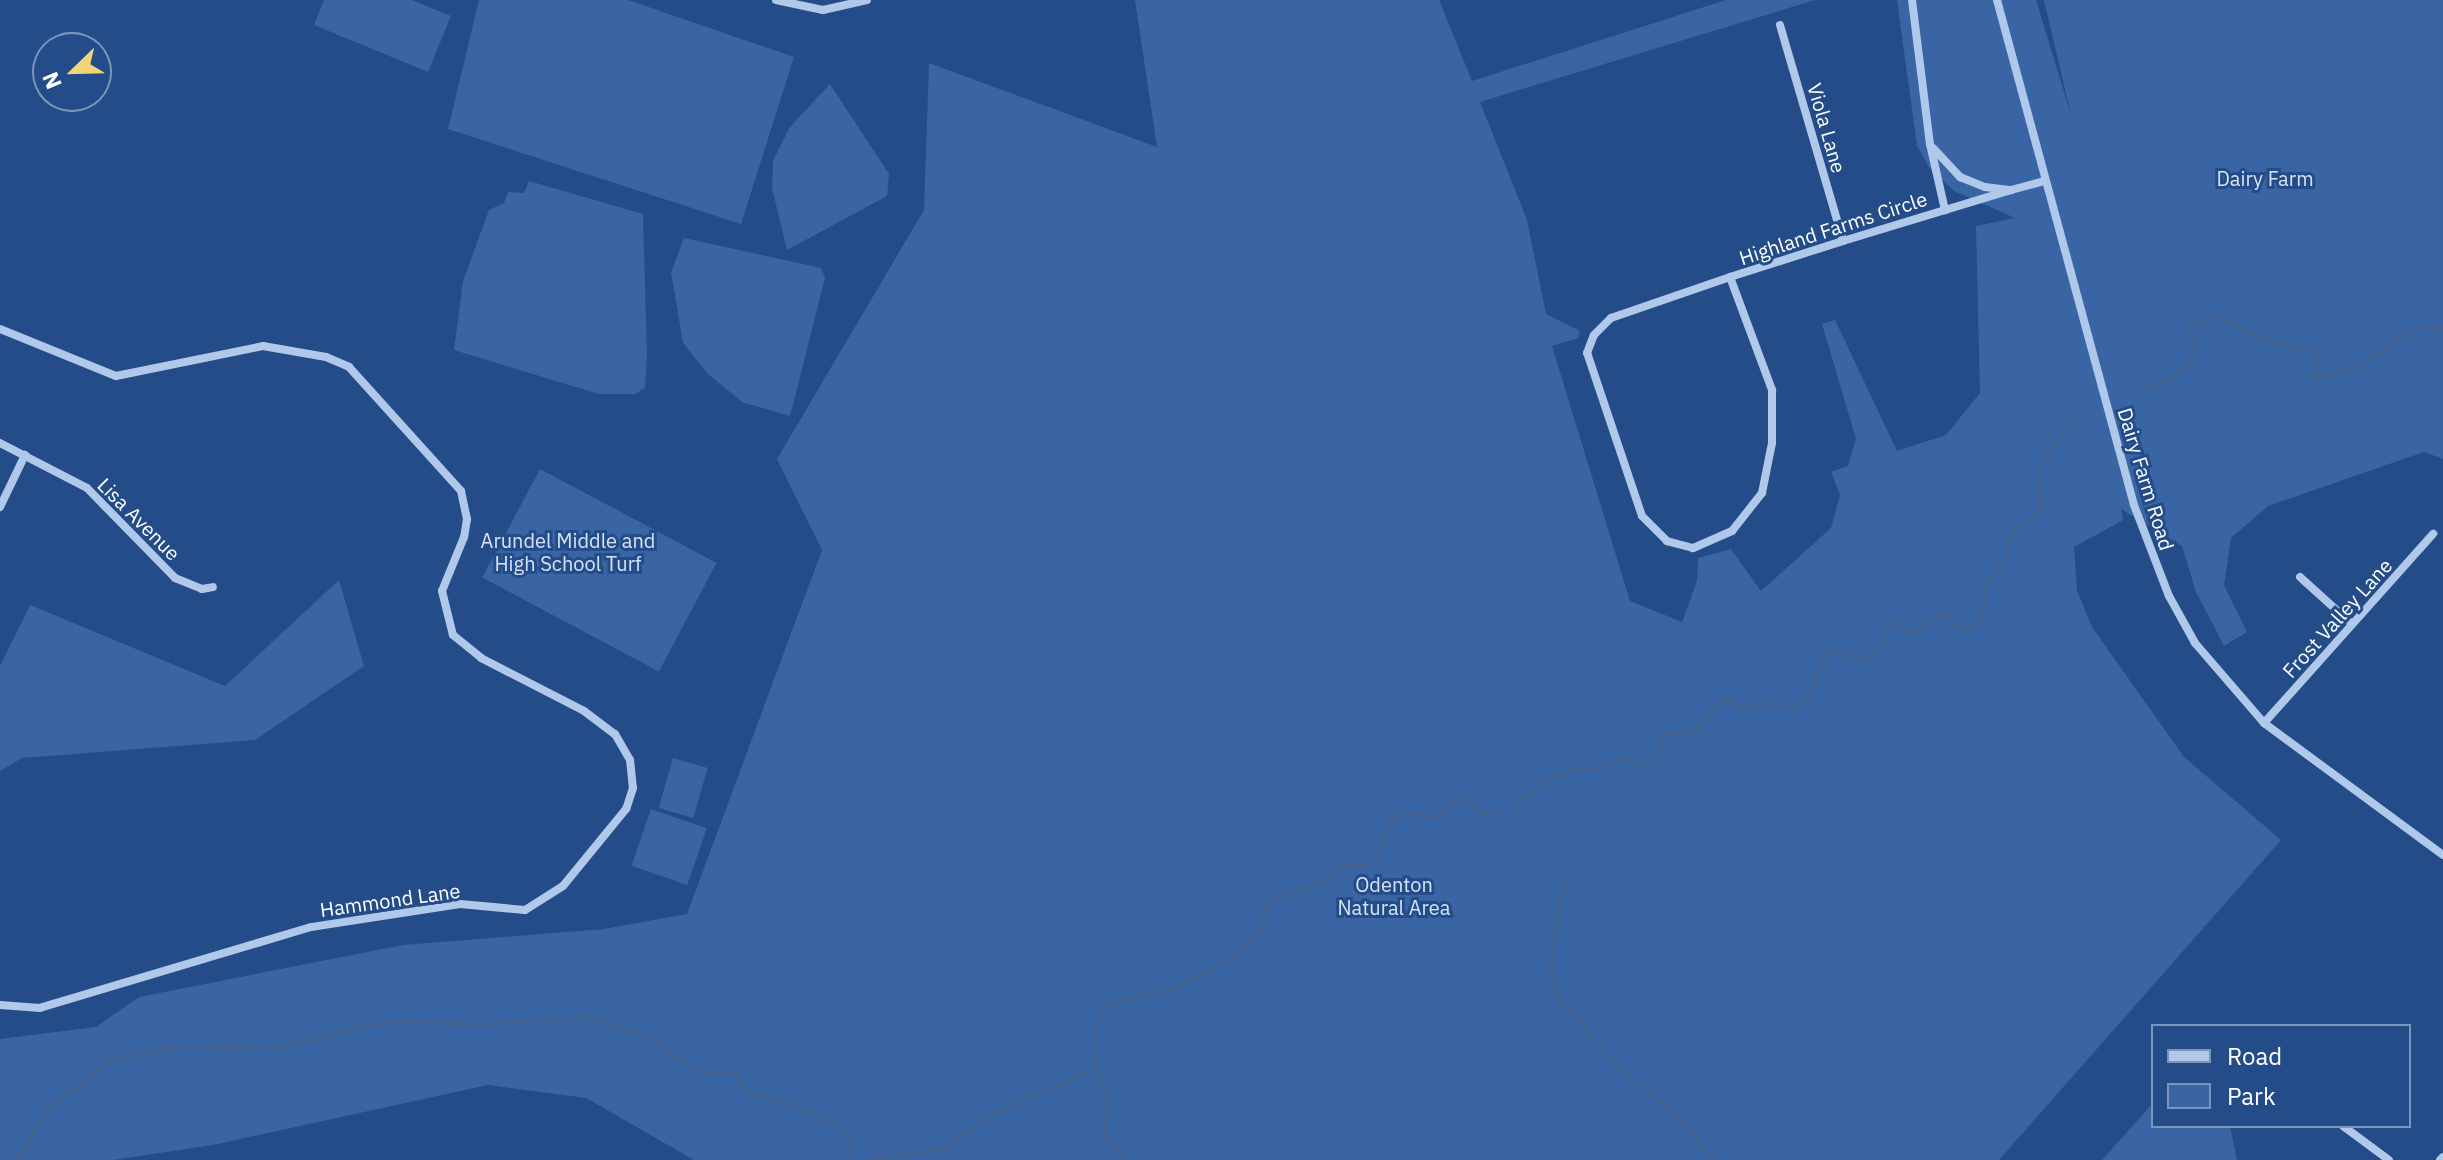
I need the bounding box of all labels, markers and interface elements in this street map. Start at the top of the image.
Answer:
north arrow [32,32,112,112]
text: N [35,68,68,94]
street label: Viola Lane [1803,80,1851,176]
park label: Dairy Farm [2216,166,2314,190]
street label: Highland Farms Circle [1736,186,1930,270]
street label: Dairy Farm Road [2113,405,2179,553]
street label: Lisa Avenue [93,473,185,565]
park label: Arundel Middle and High School Turf [481,529,655,576]
street label: Frost Valley Lane [2277,553,2397,683]
park label: Odenton Natural Area [1337,872,1451,919]
street label: Hammond Lane [318,878,462,922]
legend [2151,1024,2411,1128]
text: Road [2227,1040,2282,1072]
text: Park [2227,1080,2276,1112]

